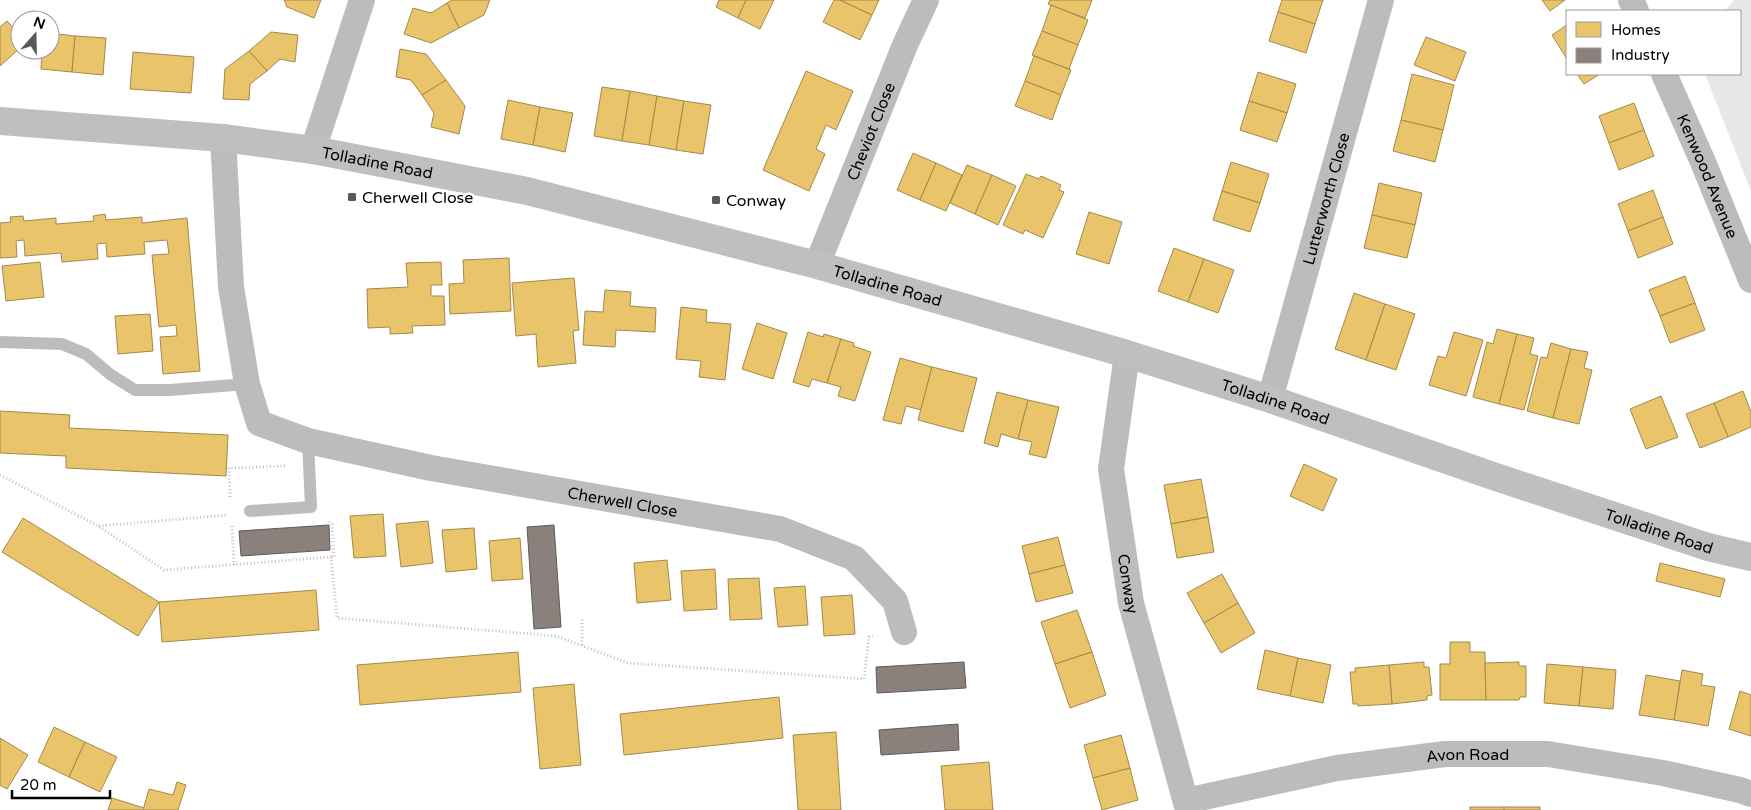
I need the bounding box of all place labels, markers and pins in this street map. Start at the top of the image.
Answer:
place label: Cherwell Close [362,188,473,208]
marker: Cherwell Close [346,191,358,203]
place label: Conway [726,191,787,211]
marker: Conway [710,194,722,206]

